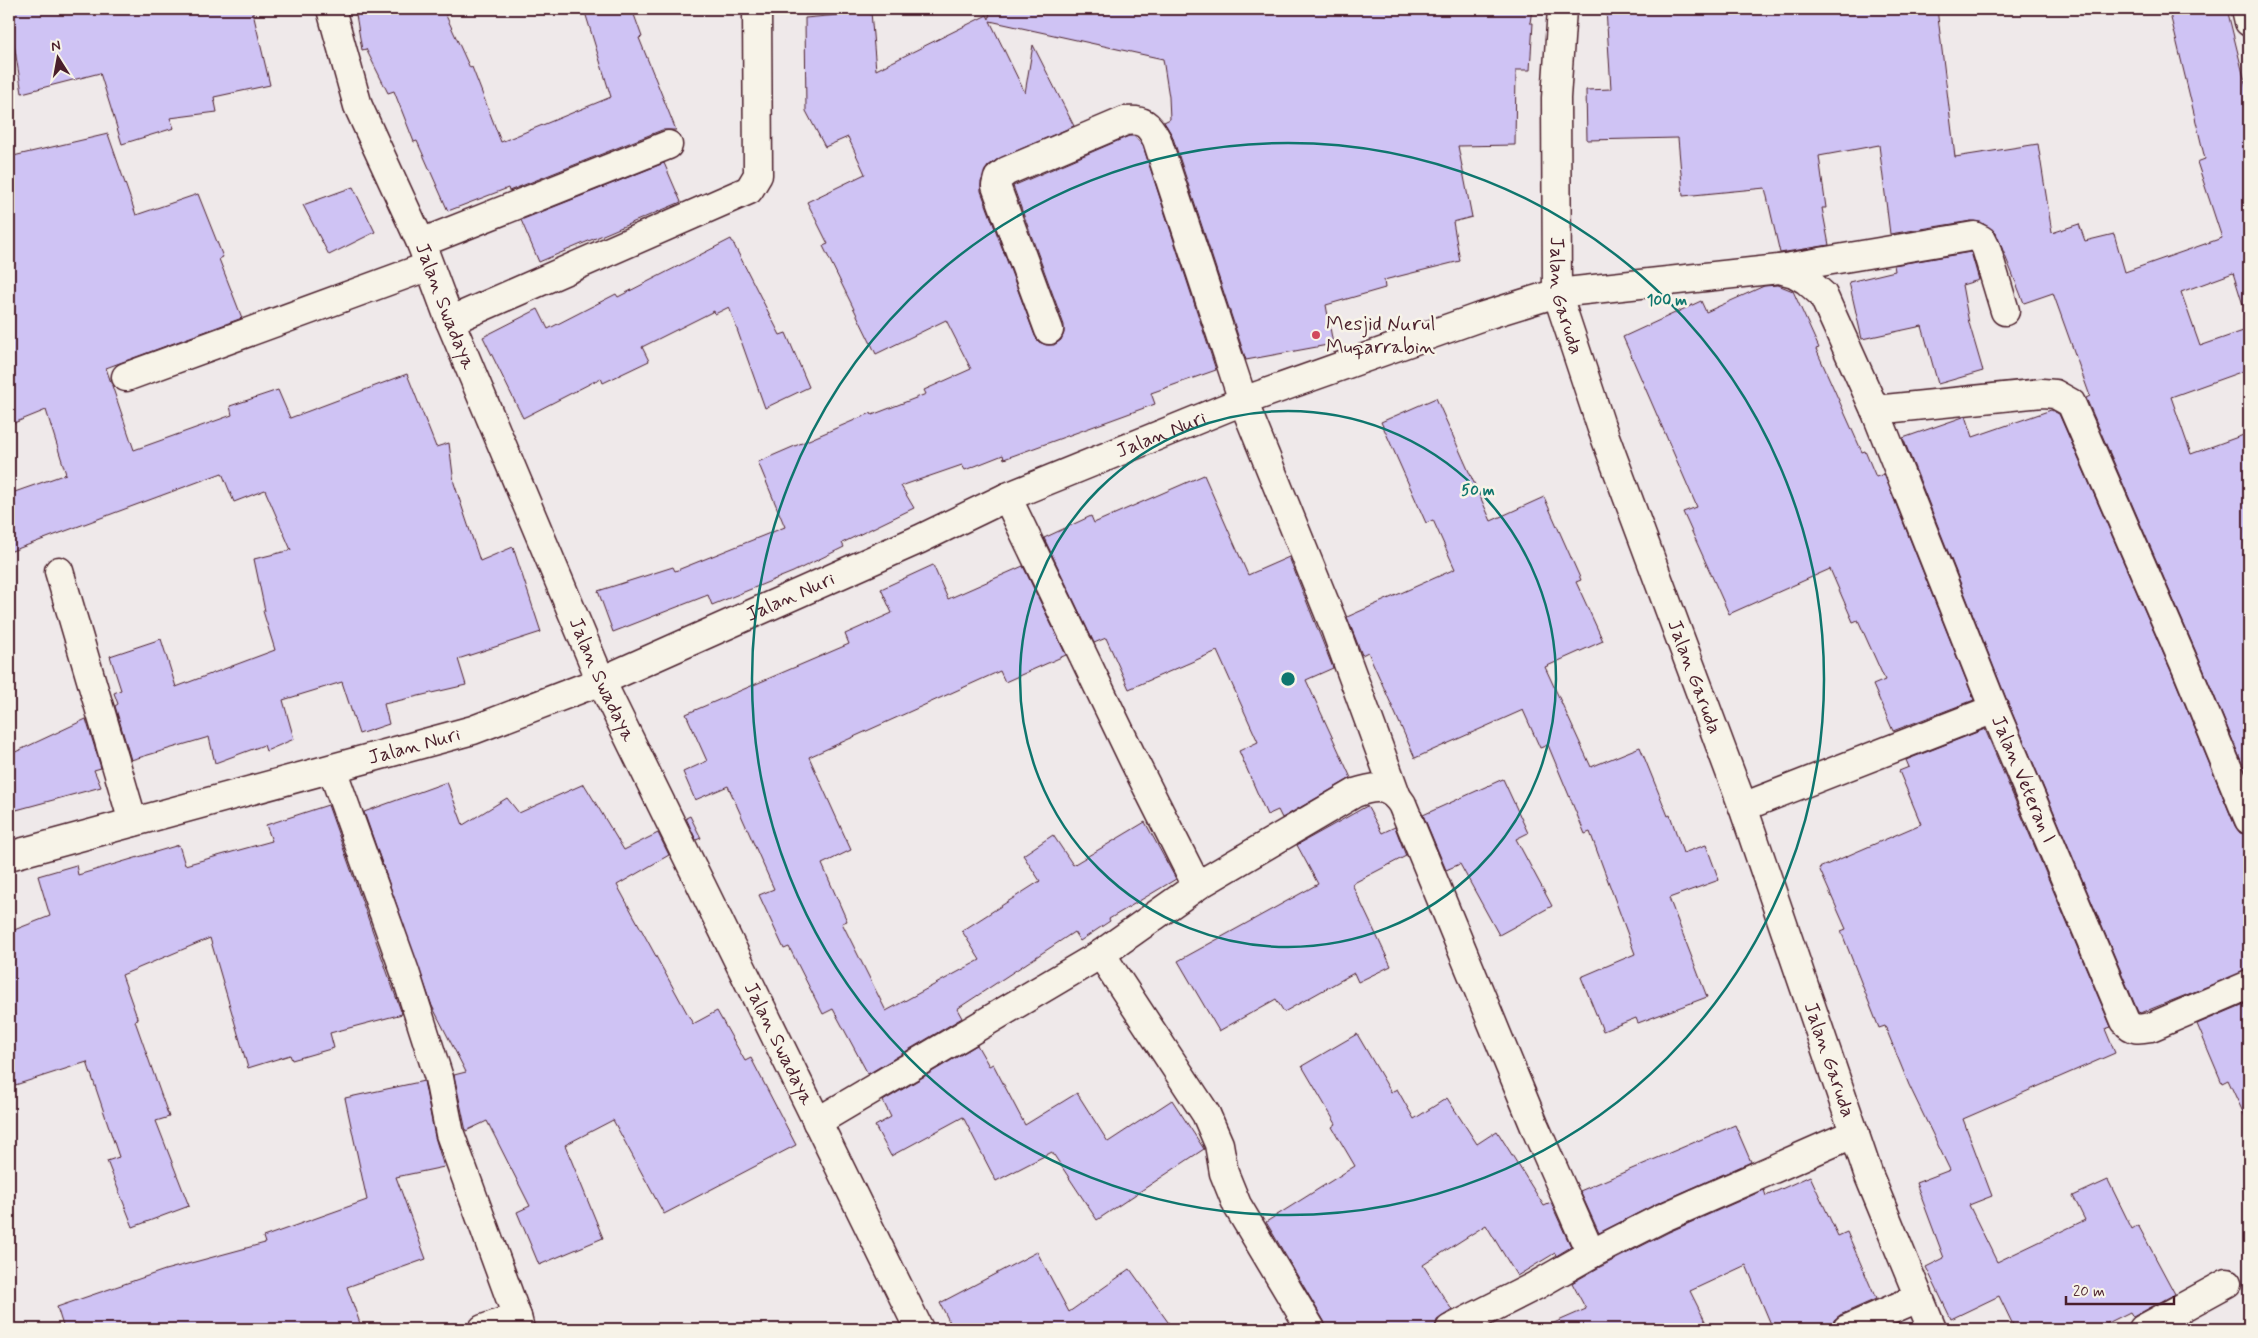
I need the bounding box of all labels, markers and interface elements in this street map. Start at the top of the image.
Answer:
north arrow [32,32,82,82]
text: N [49,36,62,56]
street label: Jalan Garuda [1543,237,1590,358]
street label: Jalan Swadaya [409,239,483,374]
text: 100 m [1647,291,1687,311]
place label: Mesjid Nurul Muqarrabin [1326,311,1436,361]
marker: Mesjid Nurul Muqarrabin [1310,329,1322,341]
street label: Jalan Nuri [1112,404,1210,465]
text: 50 m [1461,481,1495,501]
street label: Jalan Nuri [742,565,839,628]
street label: Jalan Swadaya [562,613,643,747]
street label: Jalan Garuda [1661,616,1728,738]
centre of rings [1279,670,1297,688]
street label: Jalan Veteran I [1985,711,2062,847]
street label: Jalan Nuri [365,721,463,771]
street label: Jalan Swadaya [737,978,821,1110]
street label: Jalan Garuda [1797,998,1862,1121]
scale bar [2066,1273,2173,1305]
text: 20 m [2073,1282,2105,1302]

